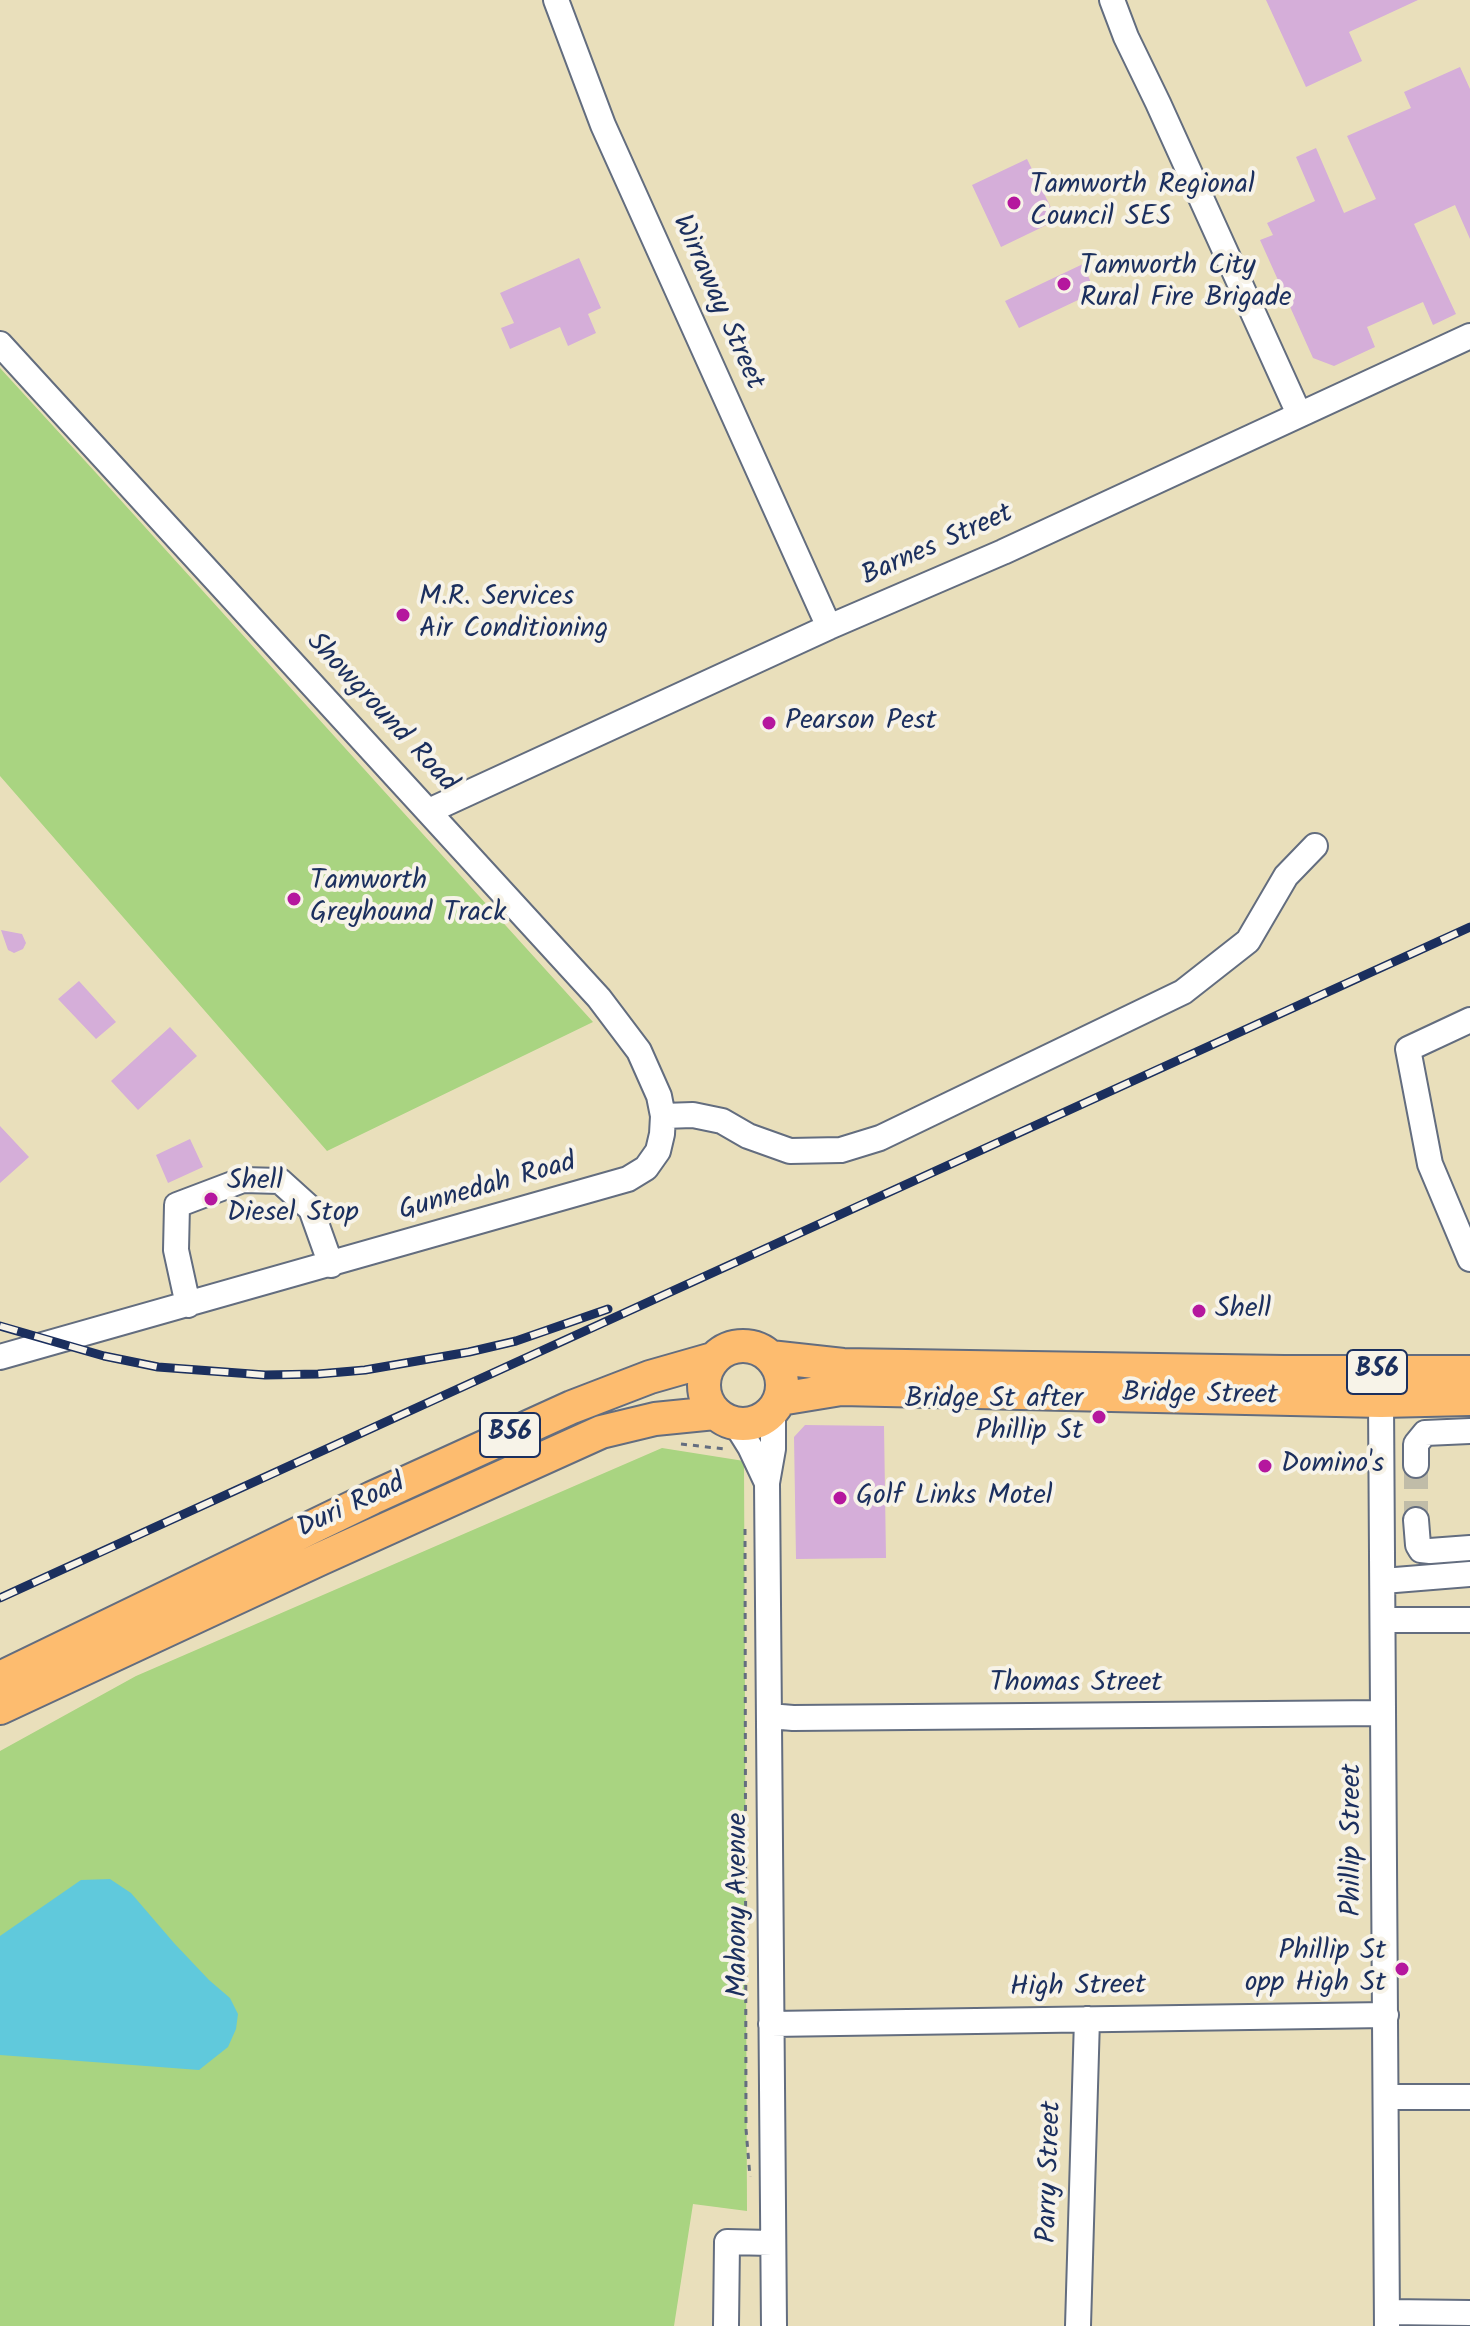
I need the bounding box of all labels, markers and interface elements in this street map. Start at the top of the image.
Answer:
place label: Tamworth Regional Council SES [1030,170,1255,236]
marker: Tamworth Regional Council SES [1005,194,1023,212]
street label: Wirraway Street [663,210,769,396]
place label: Tamworth City Rural Fire Brigade [1080,251,1291,317]
marker: Tamworth City Rural Fire Brigade [1055,275,1073,293]
street label: Barnes Street [857,499,1019,595]
place label: M.R. Services Air Conditioning [419,582,608,648]
marker: M.R. Services Air Conditioning [394,606,412,624]
street label: Showground Road [297,627,463,801]
place label: Pearson Pest [785,706,937,740]
marker: Pearson Pest [760,714,778,732]
place label: Tamworth Greyhound Track [310,866,506,932]
marker: Tamworth Greyhound Track [285,890,303,908]
street label: Gunnedah Road [396,1148,580,1230]
place label: Shell Diesel Stop [227,1166,359,1232]
marker: Shell Diesel Stop [202,1190,220,1208]
place label: Shell [1215,1294,1271,1328]
marker: Shell [1190,1302,1208,1320]
road number: B56 [1347,1350,1407,1394]
street label: Bridge Street [1122,1379,1278,1415]
place label: Bridge St after Phillip St [905,1384,1083,1450]
marker: Bridge St after Phillip St [1090,1408,1108,1426]
road number: B56 [480,1413,540,1457]
place label: Domino's [1281,1449,1384,1483]
marker: Domino's [1256,1457,1274,1475]
street label: Duri Road [293,1469,411,1547]
place label: Golf Links Motel [856,1481,1053,1515]
marker: Golf Links Motel [831,1489,849,1507]
street label: Thomas Street [990,1668,1162,1702]
street label: Phillip Street [1337,1764,1371,1916]
street label: Mahony Avenue [723,1813,757,1997]
place label: Phillip St opp High St [1245,1936,1386,2002]
marker: Phillip St opp High St [1393,1960,1411,1978]
street label: High Street [1010,1971,1146,2007]
street label: Parry Street [1033,2100,1071,2244]

